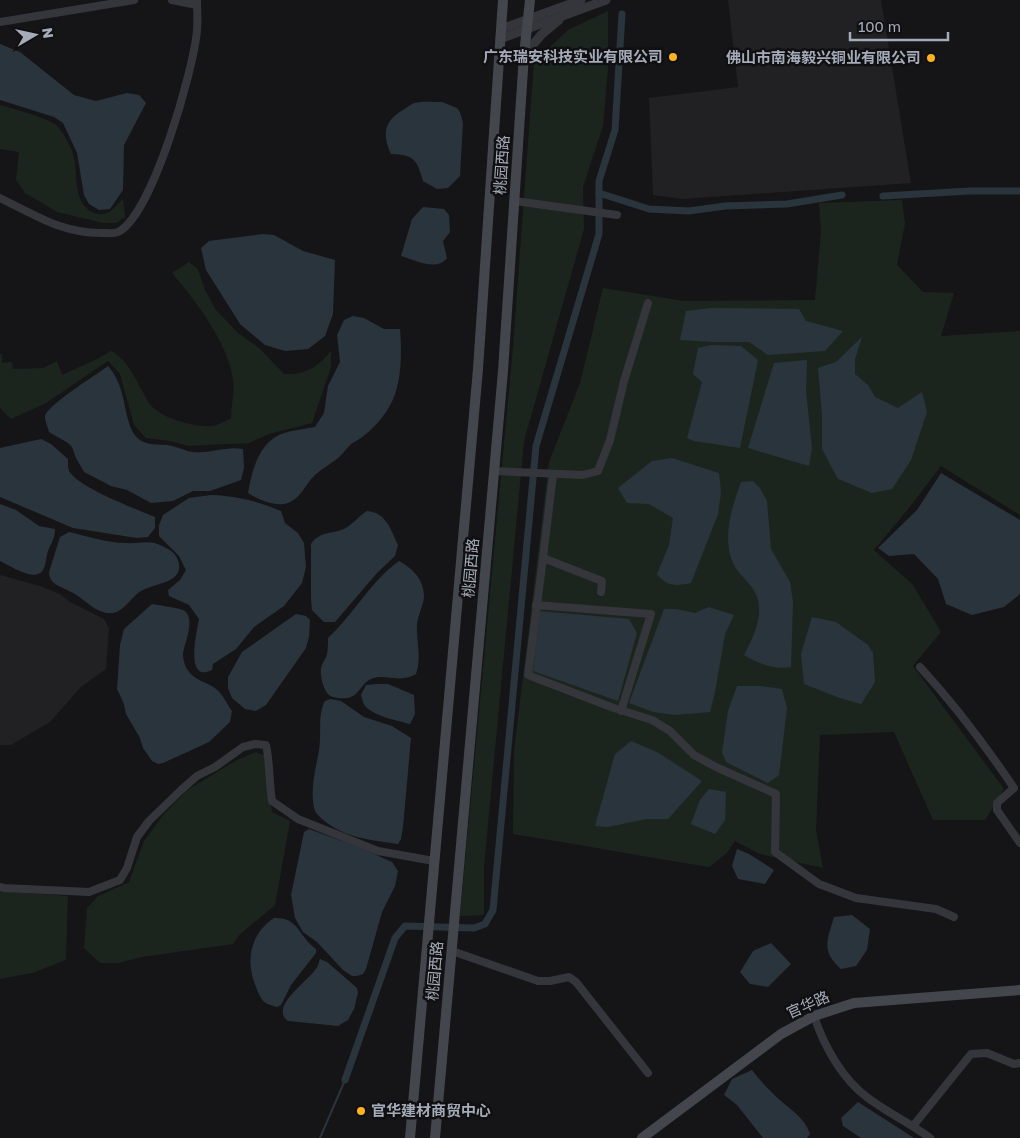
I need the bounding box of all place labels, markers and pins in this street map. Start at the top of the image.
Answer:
place label: 广东瑞安科技实业有限公司 [483,47,663,65]
place label: 佛山市南海毅兴铜业有限公司 [726,48,921,66]
marker: 广东瑞安科技实业有限公司 [667,51,679,63]
marker: 佛山市南海毅兴铜业有限公司 [925,52,937,64]
place label: 官华建材商贸中心 [371,1101,491,1119]
marker: 官华建材商贸中心 [355,1105,367,1117]

